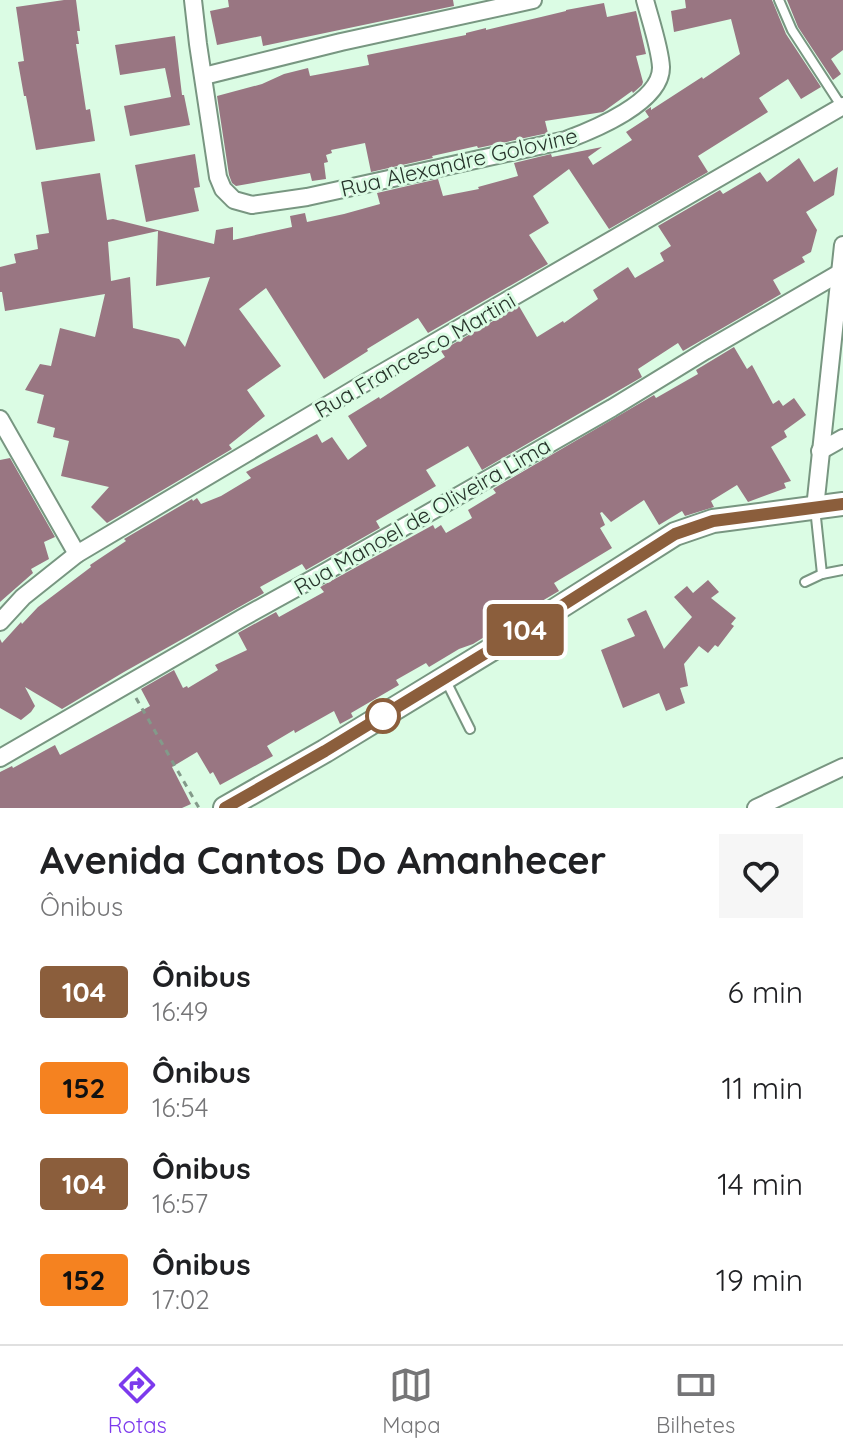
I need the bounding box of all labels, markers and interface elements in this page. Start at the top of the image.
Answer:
street label: Rua Alexandre Golovine [338,121,580,203]
street label: Rua Francesco Martini [310,286,520,424]
street label: Rua Manoel de Oliveira Lima [289,431,555,601]
line badge: 104 [479,604,571,656]
text: 104 [503,612,547,647]
unlabelled marker [366,699,400,733]
button: heart [719,834,803,918]
text: Avenida Cantos Do Amanhecer [40,836,606,884]
text: Ônibus [40,890,123,923]
text: Ônibus [152,957,251,995]
text: 6 min [728,973,803,1011]
text: 104 [62,974,106,1009]
text: 16:49 [152,995,208,1028]
text: Ônibus [152,1053,251,1091]
text: 11 min [721,1069,803,1107]
text: 152 [63,1070,105,1105]
text: 16:54 [152,1091,208,1124]
text: Ônibus [152,1149,251,1187]
text: 14 min [717,1165,803,1203]
text: 104 [62,1166,106,1201]
text: 16:57 [152,1187,208,1220]
text: Ônibus [152,1245,251,1283]
text: 19 min [716,1261,803,1299]
text: 152 [63,1262,105,1297]
text: 17:02 [152,1283,210,1316]
tab: Rotas [108,1363,167,1439]
tab: Mapa [382,1363,441,1439]
tab: Bilhetes [656,1363,735,1439]

